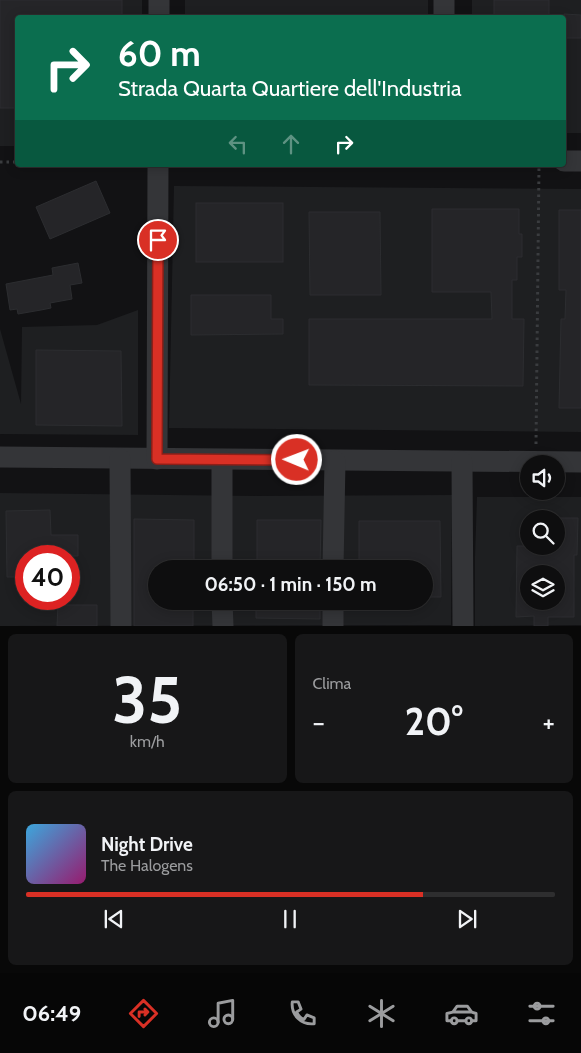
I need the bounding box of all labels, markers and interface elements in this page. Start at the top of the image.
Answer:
text: 60 m [118,32,201,75]
icon: right [35,35,100,100]
text: Strada Quarta Quartiere dell'Industria [118,75,461,102]
icon: left [224,130,252,158]
icon: ahead [277,130,305,158]
icon: right [330,130,358,158]
pin [137,219,179,261]
icon: arrive [144,226,172,254]
position arrow [270,433,322,485]
map controls [520,455,565,610]
button: sound [520,455,565,500]
button: search [520,510,565,555]
speed limit sign: 40 [15,545,80,610]
button: layers [520,565,565,610]
text: 06:50 · 1 min · 150 m [204,573,377,596]
text: 35 [112,660,182,739]
text: Clima [313,674,351,693]
text: 20° [405,698,463,745]
text: − [313,705,325,739]
text: + [543,705,555,739]
text: km/h [130,732,165,751]
text: Night Drive [101,833,193,856]
text: The Halogens [101,856,193,875]
icon: previous [100,905,128,933]
icon: pause [276,905,304,933]
icon: next [453,905,481,933]
icon: directions [126,996,161,1031]
icon: music [205,996,240,1031]
icon: phone [285,996,320,1031]
icon: climate [364,996,399,1031]
icon: car [444,996,479,1031]
icon: filters [524,996,559,1031]
text: 06:49 [22,1000,81,1027]

